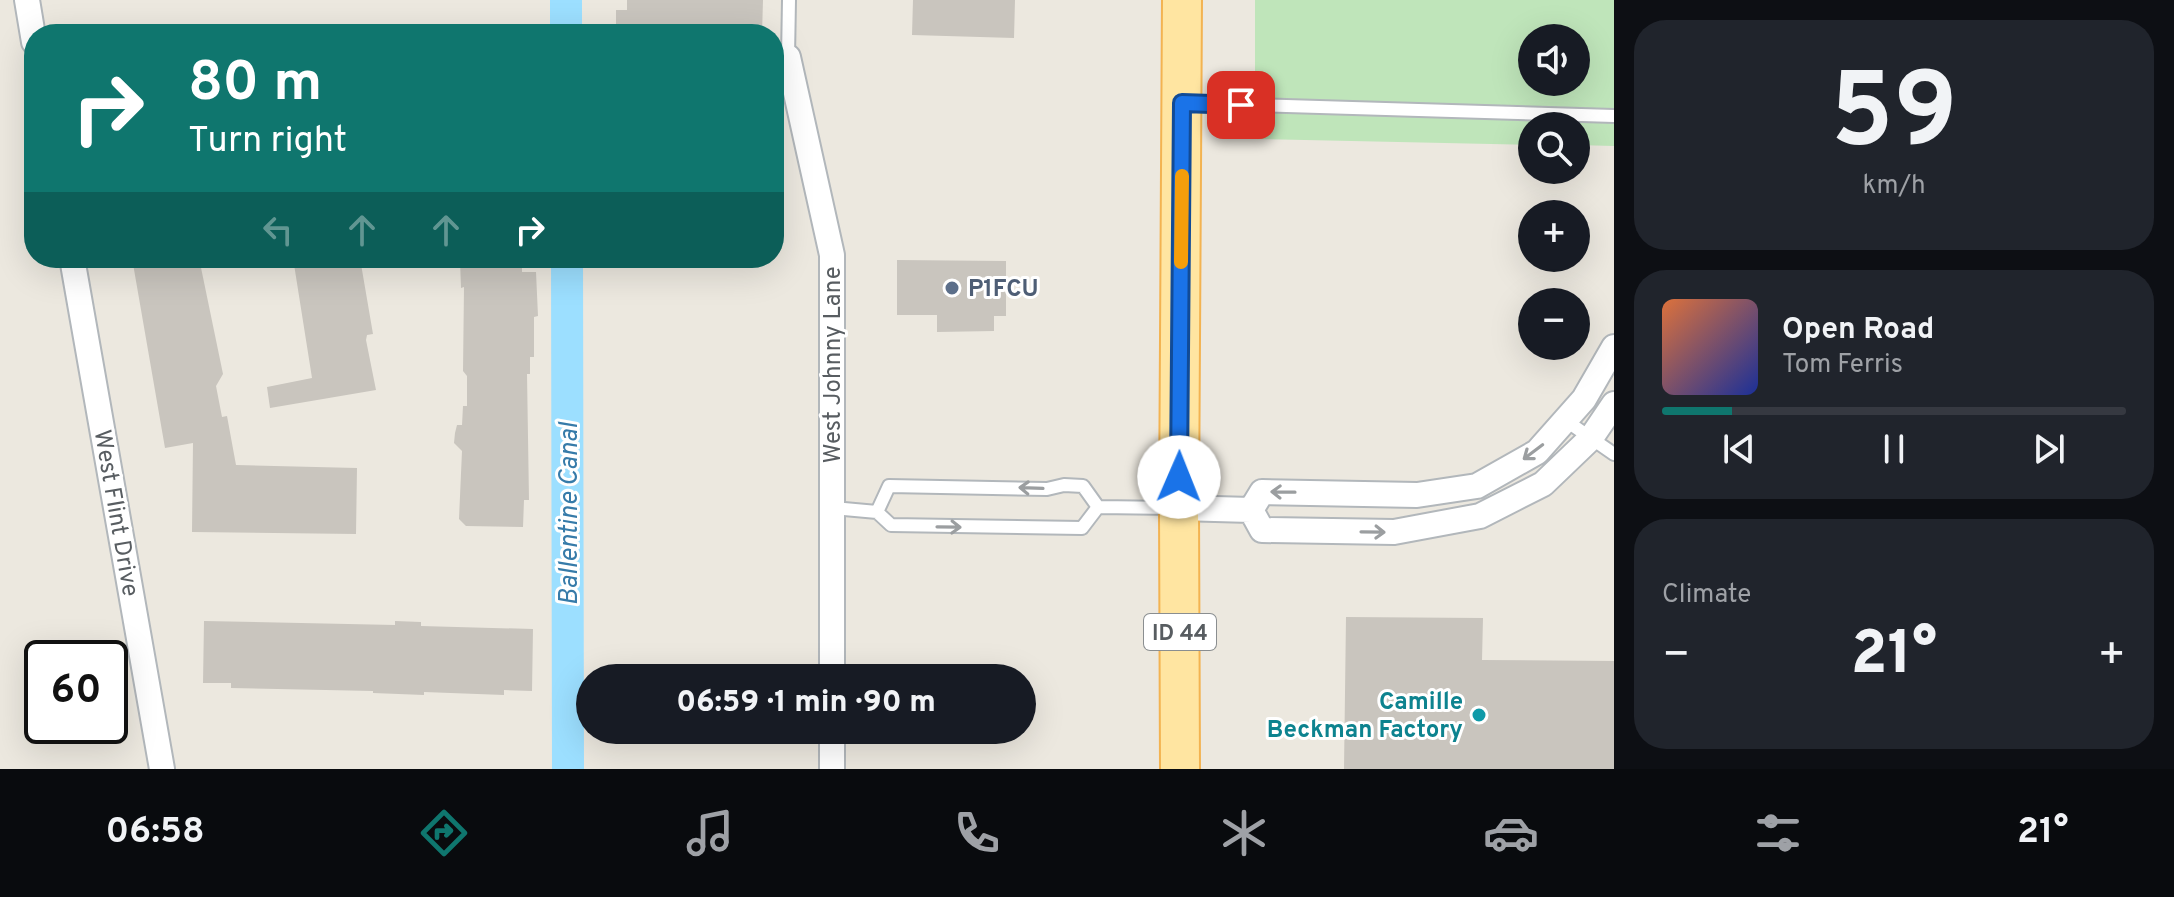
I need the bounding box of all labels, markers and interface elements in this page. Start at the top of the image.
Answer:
map controls [1518,24,1590,360]
button: sound [1518,24,1590,96]
text: 80 m [188,50,322,120]
text: 59 [1830,52,1958,184]
icon: right [56,56,160,160]
pin [1207,71,1275,139]
icon: arrive [1219,83,1263,127]
button: search [1518,112,1590,184]
text: Turn right [188,119,347,165]
text: km/h [1862,170,1926,203]
button: + [1518,200,1590,272]
icon: left [256,208,300,252]
icon: ahead [340,208,384,252]
icon: ahead [424,208,468,252]
icon: right [508,208,552,252]
street label: West Johnny Lane [819,266,849,464]
place label: P1FCU [968,275,1039,305]
marker: P1FCU [943,279,961,297]
button: − [1518,288,1590,360]
text: Open Road [1782,312,1934,349]
text: Tom Ferris [1782,349,1903,382]
water label: Ballentine Canal [554,421,587,605]
icon: previous [1717,427,1761,471]
icon: pause [1872,427,1916,471]
icon: next [2027,427,2071,471]
street label: West Flint Drive [86,428,144,599]
position arrow [1137,435,1221,519]
one-way arrow [1523,443,1544,460]
one-way arrow [1018,481,1045,496]
one-way arrow [1270,485,1297,500]
one-way arrow [935,519,962,534]
one-way arrow [1359,524,1386,540]
text: Climate [1662,579,1751,612]
road number: ID 44 [1144,614,1216,650]
text: 21° [1851,619,1937,695]
text: − [1662,629,1690,685]
text: + [2098,629,2126,685]
speed limit sign: 60 [24,640,128,744]
text: 06:59 · 1 min · 90 m [676,685,936,722]
place label: Camille Beckman Factory [1267,688,1463,746]
marker: Camille Beckman Factory [1470,706,1488,724]
icon: directions [416,805,472,861]
icon: music [682,805,738,861]
icon: phone [949,805,1005,861]
icon: climate [1216,805,1272,861]
icon: car [1483,805,1539,861]
icon: filters [1750,805,1806,861]
text: 06:58 [105,810,205,856]
text: 21° [2017,810,2068,856]

